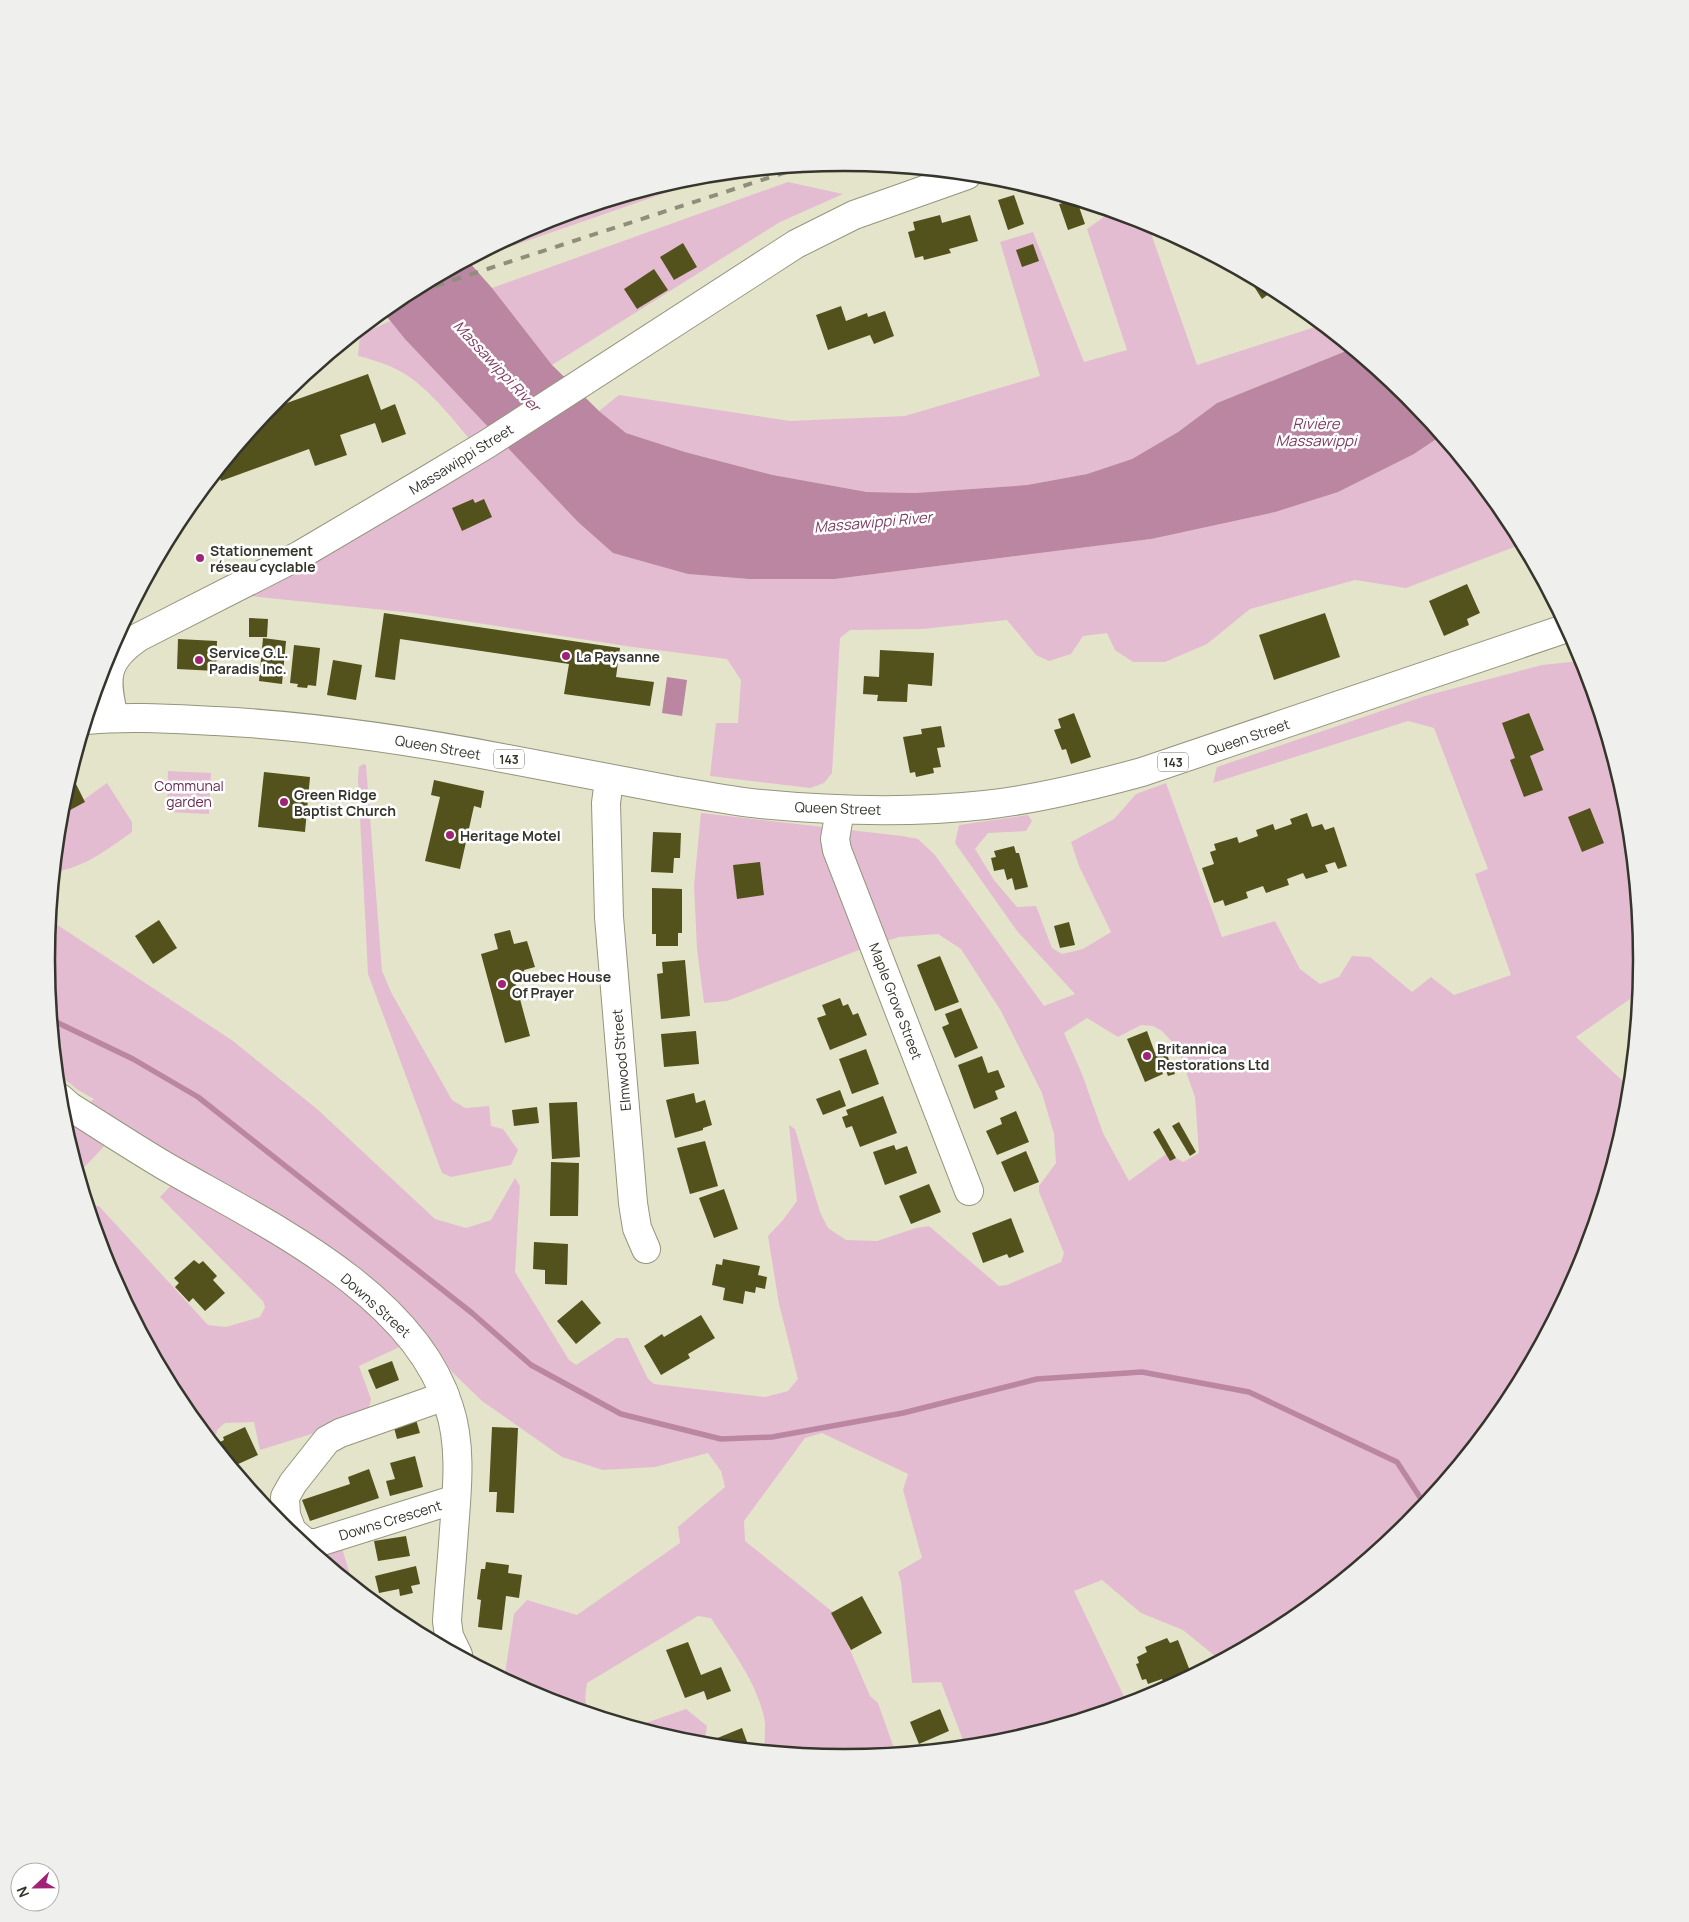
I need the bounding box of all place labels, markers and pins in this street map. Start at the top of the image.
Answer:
place label: Stationnement réseau cyclable [210,541,316,576]
marker: Stationnement réseau cyclable [194,552,206,564]
place label: Service G.L. Paradis Inc. [209,643,288,678]
place label: La Paysanne [576,647,660,666]
marker: La Paysanne [560,650,572,662]
marker: Service G.L. Paradis Inc. [193,654,205,666]
place label: Green Ridge Baptist Church [294,785,396,820]
marker: Green Ridge Baptist Church [278,796,290,808]
place label: Heritage Motel [460,826,561,845]
marker: Heritage Motel [444,829,456,841]
place label: Quebec House Of Prayer [512,967,611,1002]
marker: Quebec House Of Prayer [496,978,508,990]
place label: Britannica Restorations Ltd [1157,1039,1269,1074]
marker: Britannica Restorations Ltd [1141,1050,1153,1062]

